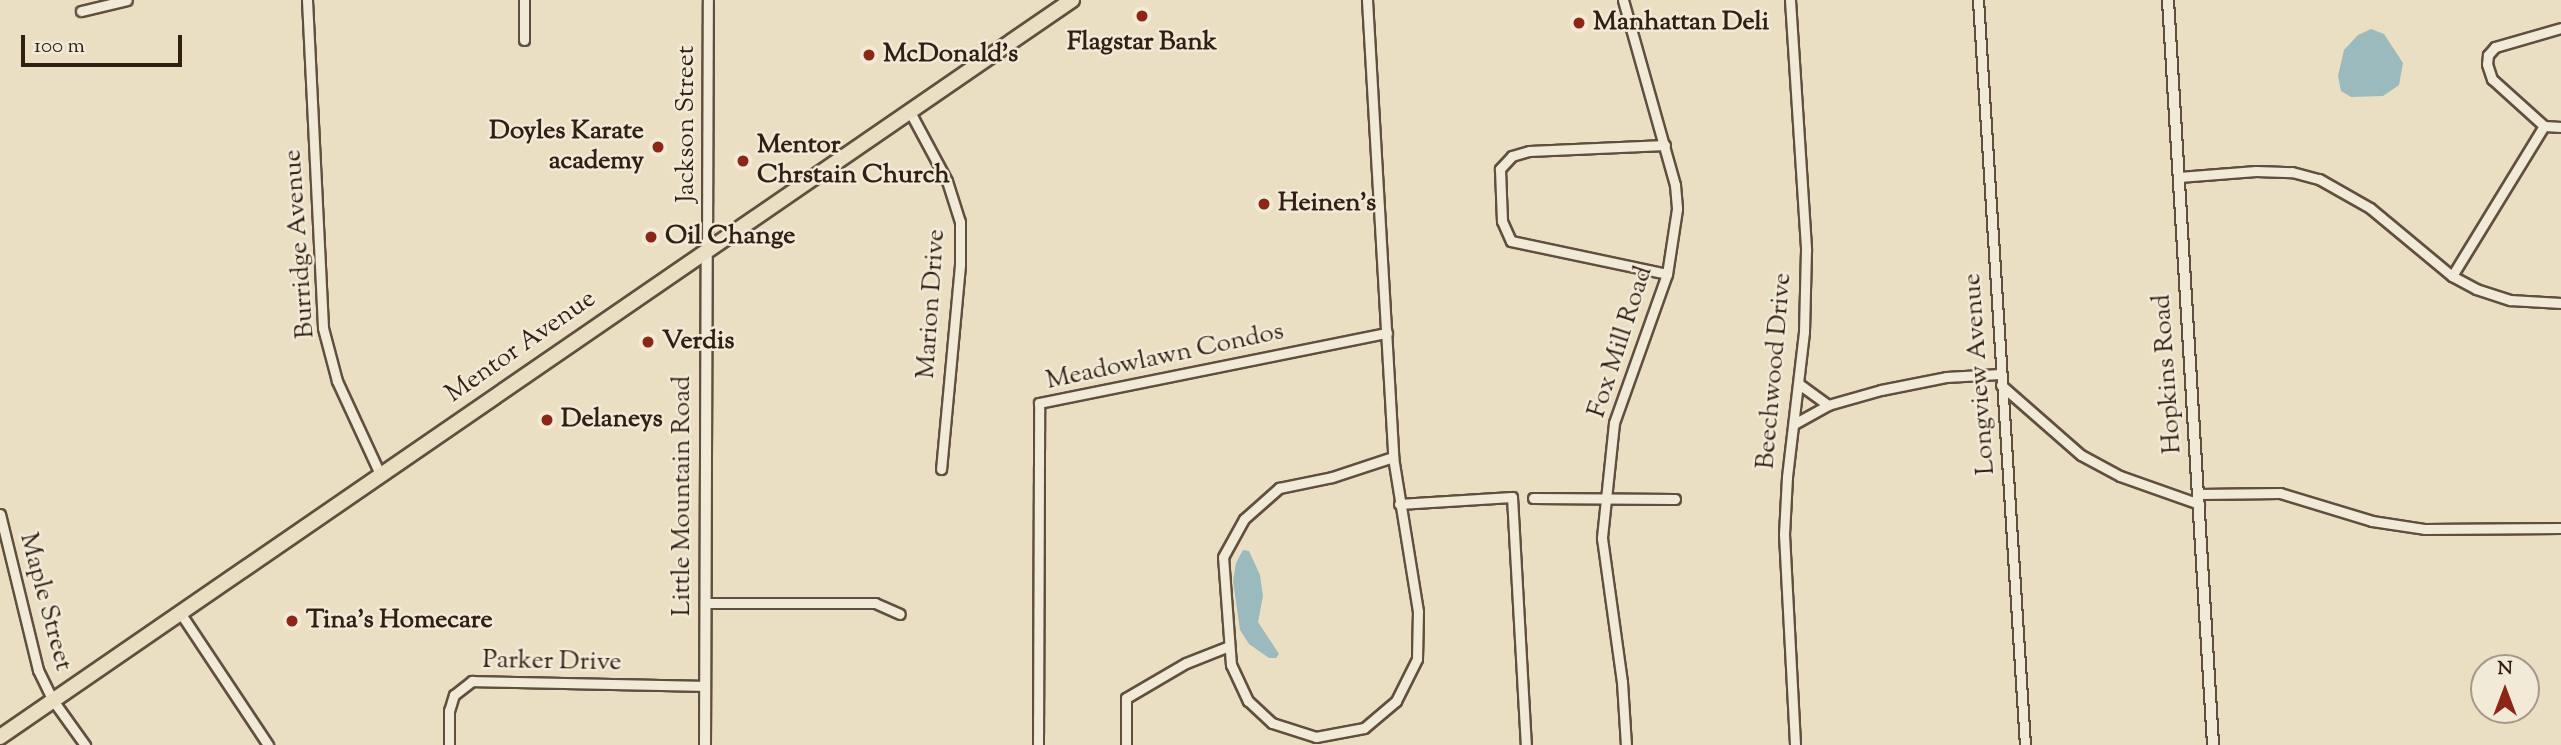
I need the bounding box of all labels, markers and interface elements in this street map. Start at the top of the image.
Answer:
place label: Manhattan Deli [1593,7,1769,39]
marker: Flagstar Bank [1134,8,1150,24]
marker: Manhattan Deli [1571,15,1587,31]
scale bar [24,21,186,65]
place label: Flagstar Bank [1067,27,1217,59]
text: 100 m [34,32,85,62]
place label: McDonald's [883,39,1018,71]
street label: Jackson Street [671,45,703,203]
marker: McDonald's [861,47,877,63]
place label: Doyles Karate academy [489,116,644,178]
place label: Mentor Chrstain Church [757,130,950,192]
marker: Doyles Karate academy [650,139,666,155]
street label: Burridge Avenue [278,148,322,340]
marker: Mentor Chrstain Church [735,153,751,169]
place label: Heinen's [1278,188,1376,220]
marker: Heinen's [1256,196,1272,212]
place label: Oil Change [665,221,795,253]
street label: Marion Drive [911,228,953,380]
marker: Oil Change [643,229,659,245]
street label: Fox Mill Road [1582,262,1660,422]
street label: Beechwood Drive [1751,271,1799,471]
street label: Longview Avenue [1957,272,2003,476]
street label: Mentor Avenue [440,284,602,410]
street label: Hopkins Road [2147,293,2189,455]
street label: Meadowlawn Condos [1043,317,1287,397]
place label: Verdis [662,326,735,358]
marker: Verdis [640,334,656,350]
street label: Little Mountain Road [667,376,699,616]
place label: Delaneys [561,404,663,436]
marker: Delaneys [539,412,555,428]
street label: Maple Street [12,530,78,674]
place label: Tina's Homecare [306,605,493,637]
marker: Tina's Homecare [284,613,300,629]
street label: Parker Drive [482,645,622,679]
north arrow [2470,654,2540,724]
text: N [2497,656,2513,683]

